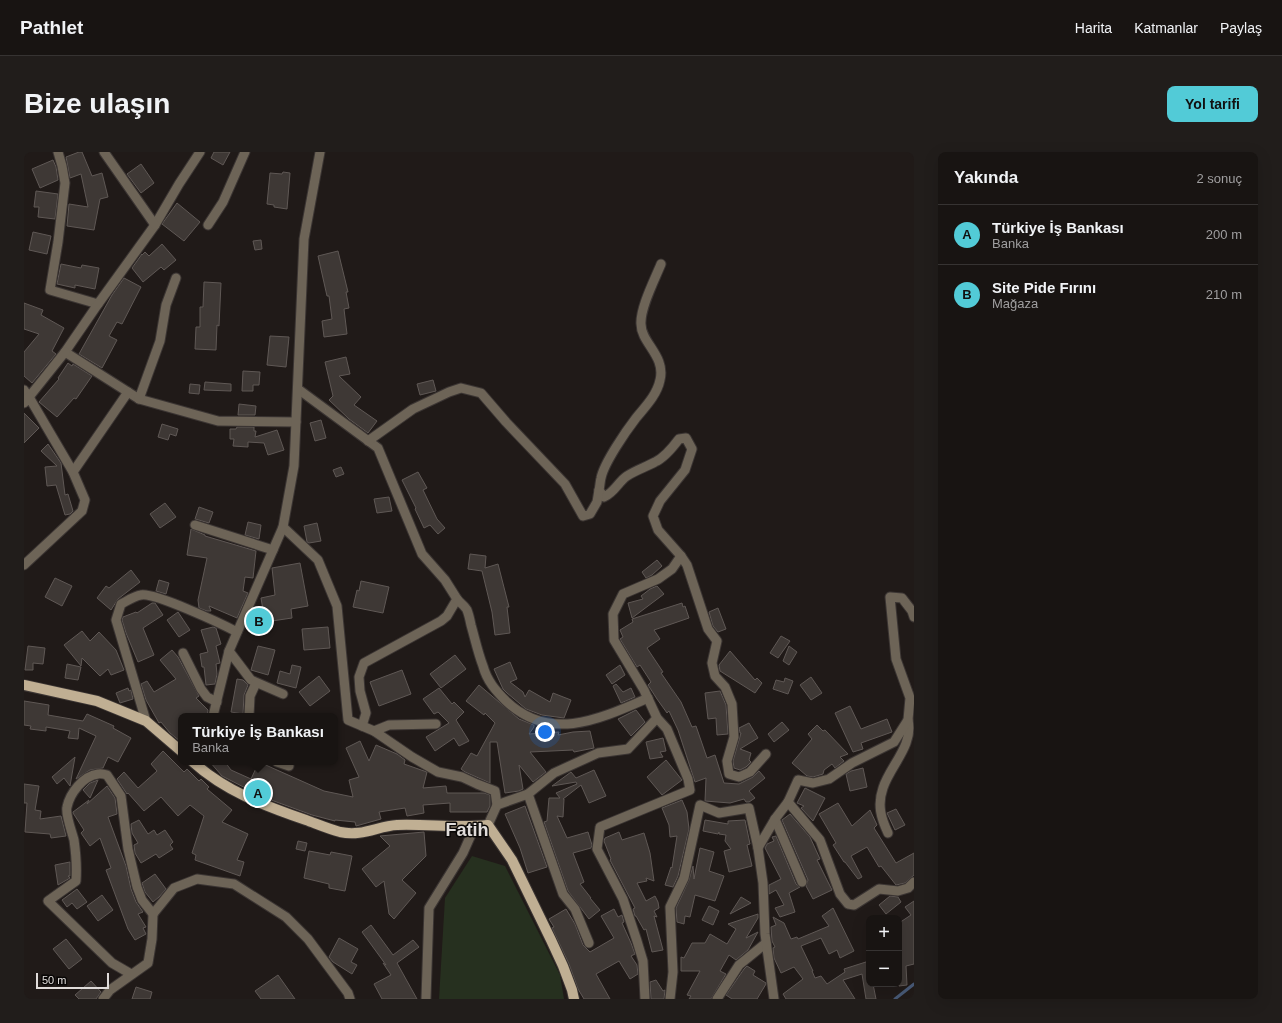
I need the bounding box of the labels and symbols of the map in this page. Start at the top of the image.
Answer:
pin: B [246,606,272,636]
your location [535,722,555,742]
pin: A [245,778,271,808]
district label: Fatih [446,820,489,840]
scale bar [36,971,109,990]

